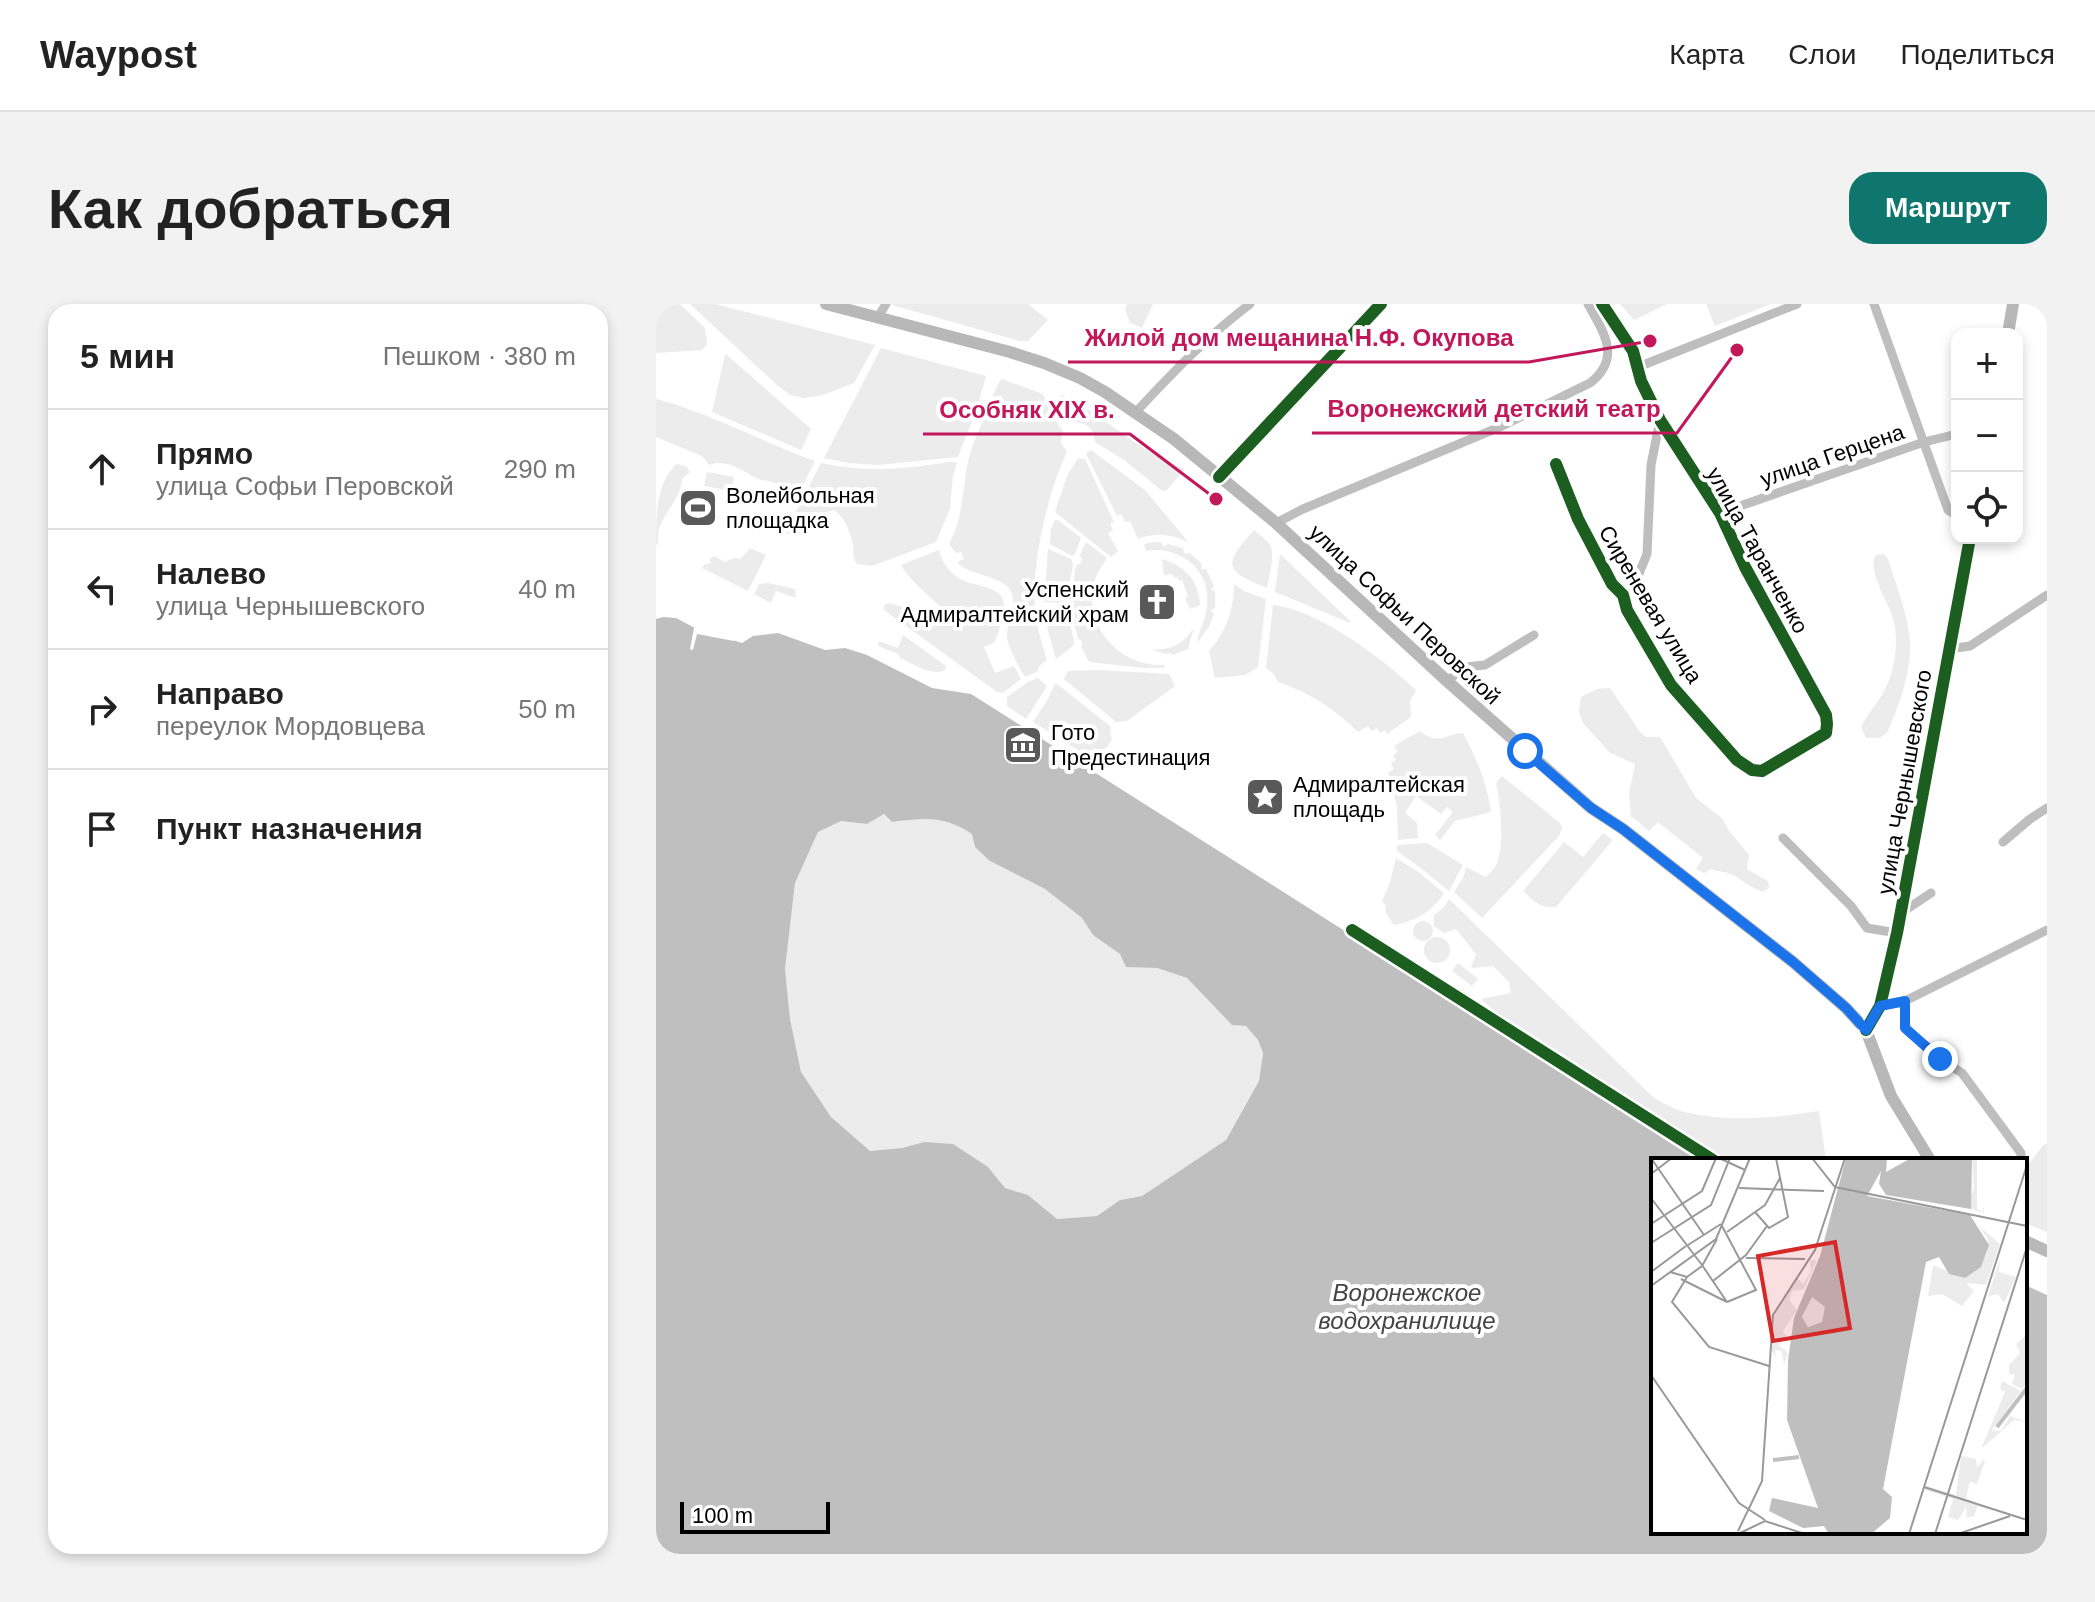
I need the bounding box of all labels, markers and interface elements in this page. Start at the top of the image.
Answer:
text: Waypost [40,34,197,76]
text: Карта [1669,39,1744,70]
text: Слои [1788,39,1856,70]
text: Поделиться [1900,39,2055,70]
button: Маршрут [1849,172,2047,244]
text: Как добраться [48,177,453,240]
callout: Жилой дом мещанина Н.Ф. Окупова [1068,314,1529,362]
text: Жилой дом мещанина Н.Ф. Окупова [1084,324,1514,351]
map controls [1951,328,2023,544]
button: + [1951,328,2023,400]
text: 5 мин [80,337,175,375]
text: Пешком · 380 m [383,341,576,371]
callout: Воронежский детский театр [1312,385,1677,433]
callout: Особняк XIX в. [923,386,1130,434]
text: Воронежский детский театр [1327,395,1661,422]
text: Особняк XIX в. [939,396,1115,423]
button: − [1951,400,2023,472]
street label: улица Герцена [1757,419,1908,492]
text: Прямо [156,437,253,470]
icon: ahead [80,447,124,491]
text: 290 m [504,454,576,484]
street label: улица Таранченко [1702,463,1814,638]
text: улица Софьи Перовской [156,471,454,501]
button: locate [1951,472,2023,544]
place label: Волейбольная площадка [726,483,875,533]
sports icon: Волейбольная площадка [677,487,719,529]
street label: улица Софьи Перовской [1304,519,1505,709]
street label: Сиреневая улица [1594,521,1708,688]
text: Налево [156,557,266,590]
icon: left [80,567,124,611]
text: 40 m [518,574,576,604]
place label: Успенский Адмиралтейский храм [901,577,1129,627]
church icon: Успенский Адмиралтейский храм [1136,581,1178,623]
text: улица Чернышевского [156,591,425,621]
street label: улица Чернышевского [1872,668,1937,896]
text: Направо [156,677,284,710]
icon: right [80,687,124,731]
text: 50 m [518,694,576,724]
text: переулок Мордовцева [156,711,425,741]
place label: Гото Предестинация [1051,720,1210,770]
museum icon: Гото Предестинация [1002,724,1044,766]
route start [1507,733,1543,769]
place label: Адмиралтейская площадь [1293,772,1465,822]
place icon: Адмиралтейская площадь [1244,776,1286,818]
icon: arrive [80,807,124,851]
text: Пункт назначения [156,812,423,845]
route end [1922,1041,1958,1077]
inset map [1651,1158,2027,1534]
water label: Воронежское водохранилище [1318,1279,1496,1334]
scale bar [680,1498,830,1534]
text: 100 m [692,1503,753,1528]

